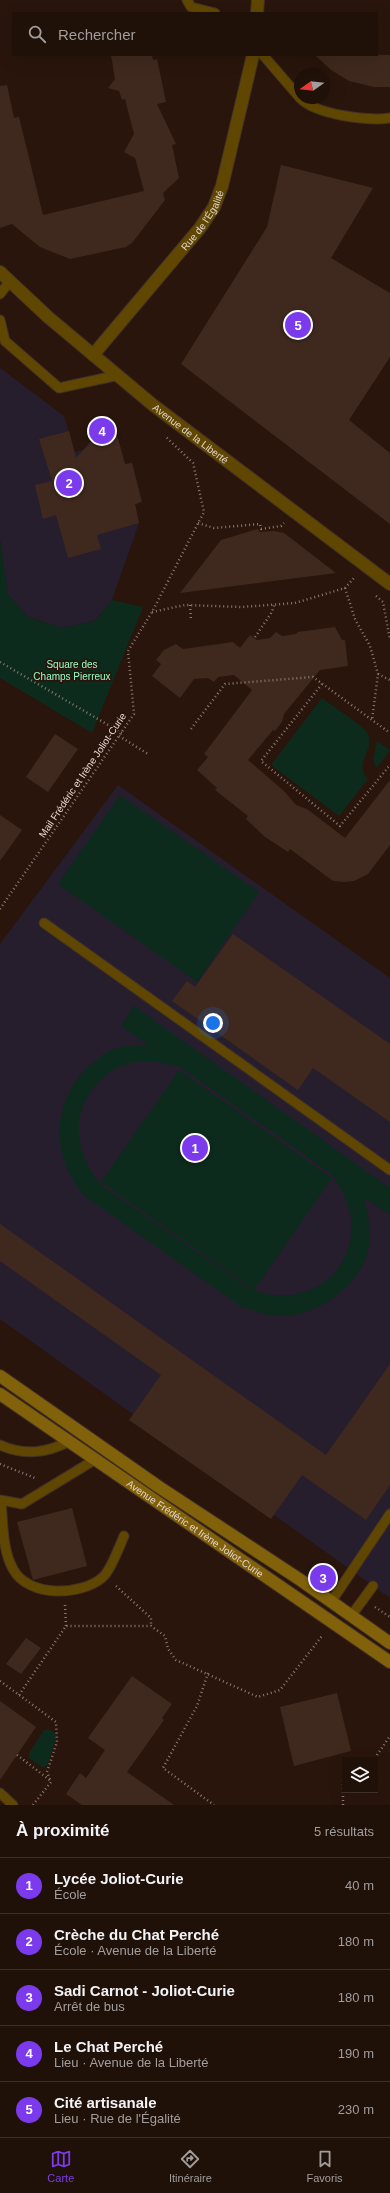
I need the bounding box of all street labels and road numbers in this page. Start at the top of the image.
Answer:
street label: Rue de l'Égalité [179,188,226,252]
street label: Avenue de la Liberté [150,402,231,466]
street label: Mail Frédéric et Irène Joliot-Curie [37,711,129,840]
street label: Avenue Frédéric et Irène Joliot-Curie [125,1478,266,1580]

